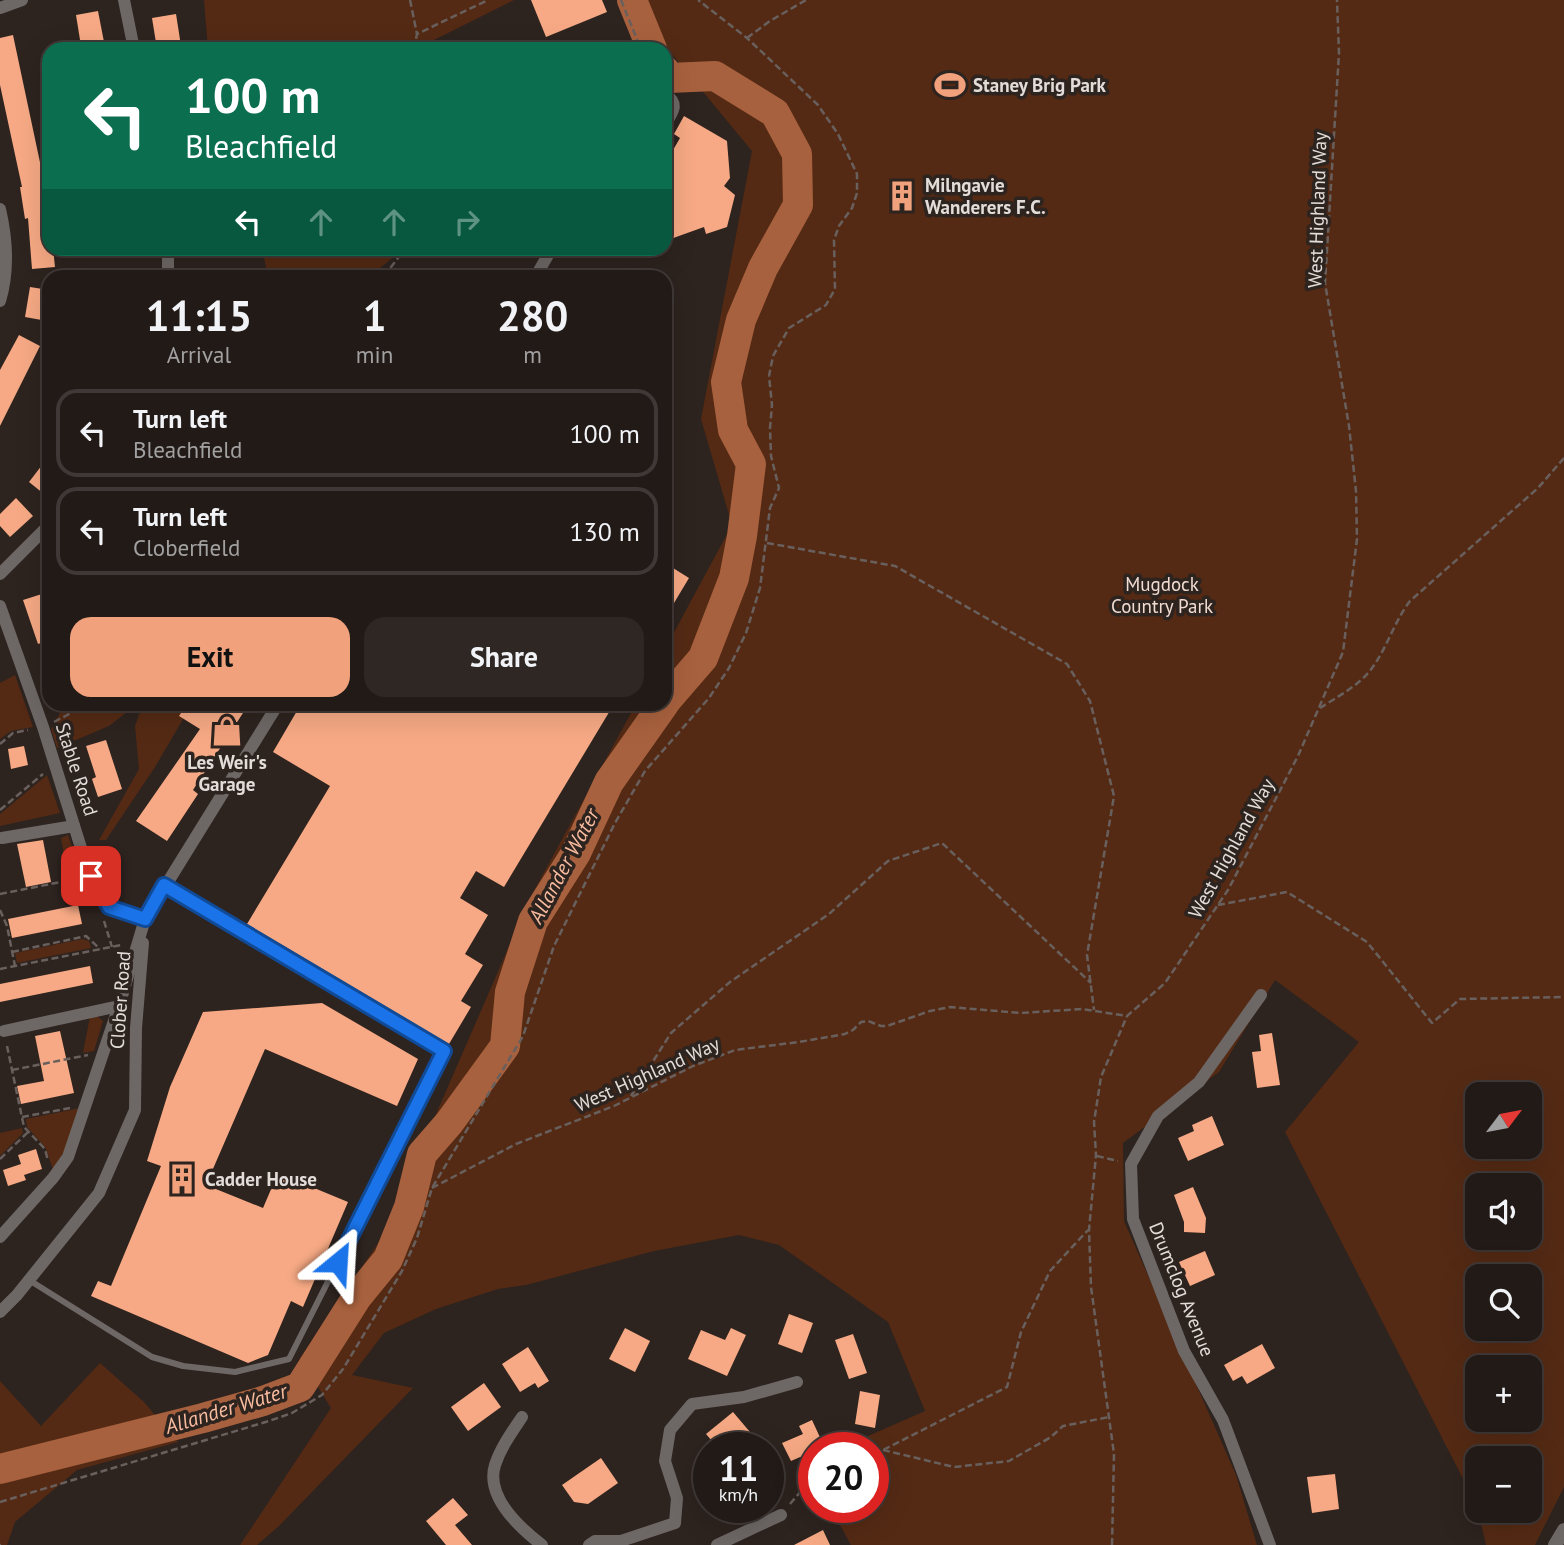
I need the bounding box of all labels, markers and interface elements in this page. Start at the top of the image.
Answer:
text: 100 m [185,63,320,127]
sports icon: Staney Brig Park [933,68,967,102]
icon: left [70,70,161,161]
place label: Staney Brig Park [973,73,1106,97]
text: Bleachfield [185,125,337,167]
street label: West Highland Way [1302,131,1332,288]
place label: Milngavie Wanderers F.C. [925,173,1046,219]
building icon: Milngavie Wanderers F.C. [885,179,919,213]
icon: left [229,203,267,241]
icon: ahead [302,203,340,241]
icon: ahead [375,203,413,241]
icon: right [448,203,486,241]
text: 11:15 [146,288,252,343]
text: 1 [363,288,386,343]
text: 280 [497,288,568,343]
text: Arrival [167,340,231,369]
text: min [356,340,393,369]
text: m [523,340,542,369]
text: Turn left [133,402,227,435]
icon: left [74,414,112,452]
text: 100 m [569,417,640,450]
text: Bleachfield [133,435,242,464]
text: Turn left [133,500,227,533]
icon: left [74,512,112,550]
text: 130 m [569,515,640,548]
text: Cloberfield [133,533,240,562]
park label: Mugdock Country Park [1111,572,1213,618]
button: Exit [70,617,350,697]
button: Share [364,617,644,697]
shop icon: Les Weir's Garage [210,714,244,748]
street label: Stable Road [51,719,103,819]
place label: Les Weir's Garage [187,750,267,796]
street label: West Highland Way [1183,774,1279,922]
water label: Allander Water [522,802,606,929]
pin [61,846,121,906]
icon: arrive [72,857,110,895]
street label: Clober Road [105,950,135,1050]
street label: West Highland Way [571,1031,723,1117]
north arrow [1465,1082,1542,1158]
map controls [1465,1082,1542,1523]
building icon: Cadder House [165,1162,199,1196]
place label: Cadder House [205,1167,317,1191]
button: sound [1465,1173,1542,1250]
street label: Drumclog Avenue [1144,1218,1220,1360]
position arrow [301,1225,375,1299]
button: search [1465,1264,1542,1341]
button: + [1465,1355,1542,1432]
water label: Allander Water [161,1377,292,1440]
speed limit sign: 20 [798,1432,889,1523]
text: 11 [719,1445,758,1491]
button: − [1465,1446,1542,1523]
text: km/h [719,1483,758,1506]

